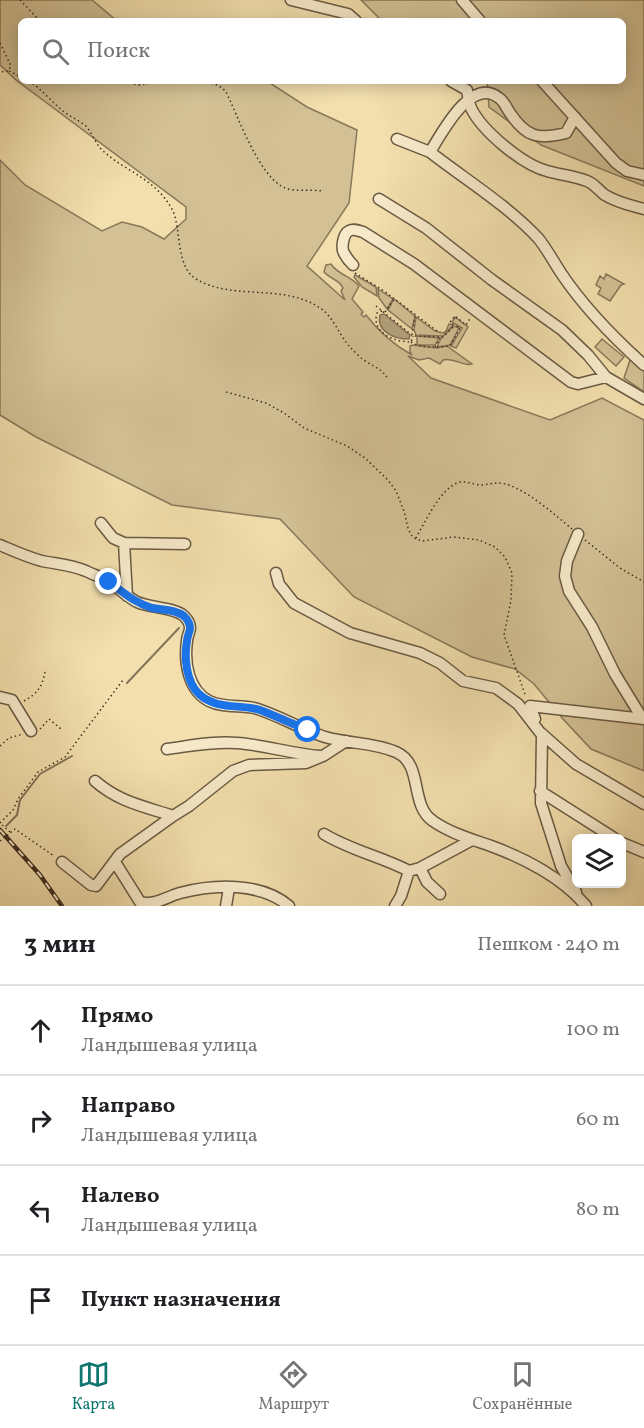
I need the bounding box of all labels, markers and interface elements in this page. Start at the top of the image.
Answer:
search box [18,18,626,84]
icon: search [39,35,72,68]
text: Поиск [87,36,150,67]
route end [95,568,121,594]
route start [294,716,320,742]
map controls [572,834,626,888]
button: layers [572,834,626,888]
text: 3 мин [24,927,96,963]
text: Пешком · 240 m [477,931,620,959]
text: Прямо [81,1001,153,1032]
icon: ahead [24,1014,57,1047]
text: 100 m [566,1016,620,1044]
text: Ландышевая улица [81,1032,258,1060]
text: Направо [81,1091,175,1122]
icon: right [24,1104,57,1137]
text: 60 m [576,1106,620,1134]
text: Ландышевая улица [81,1122,258,1150]
text: Налево [81,1181,160,1212]
icon: left [24,1194,57,1227]
text: 80 m [576,1196,620,1224]
text: Ландышевая улица [81,1212,258,1240]
icon: arrive [24,1284,57,1317]
text: Пункт назначения [81,1285,281,1316]
tab: Карта [72,1358,115,1416]
tab: Маршрут [258,1358,329,1416]
tab: Сохранённые [472,1358,572,1416]

